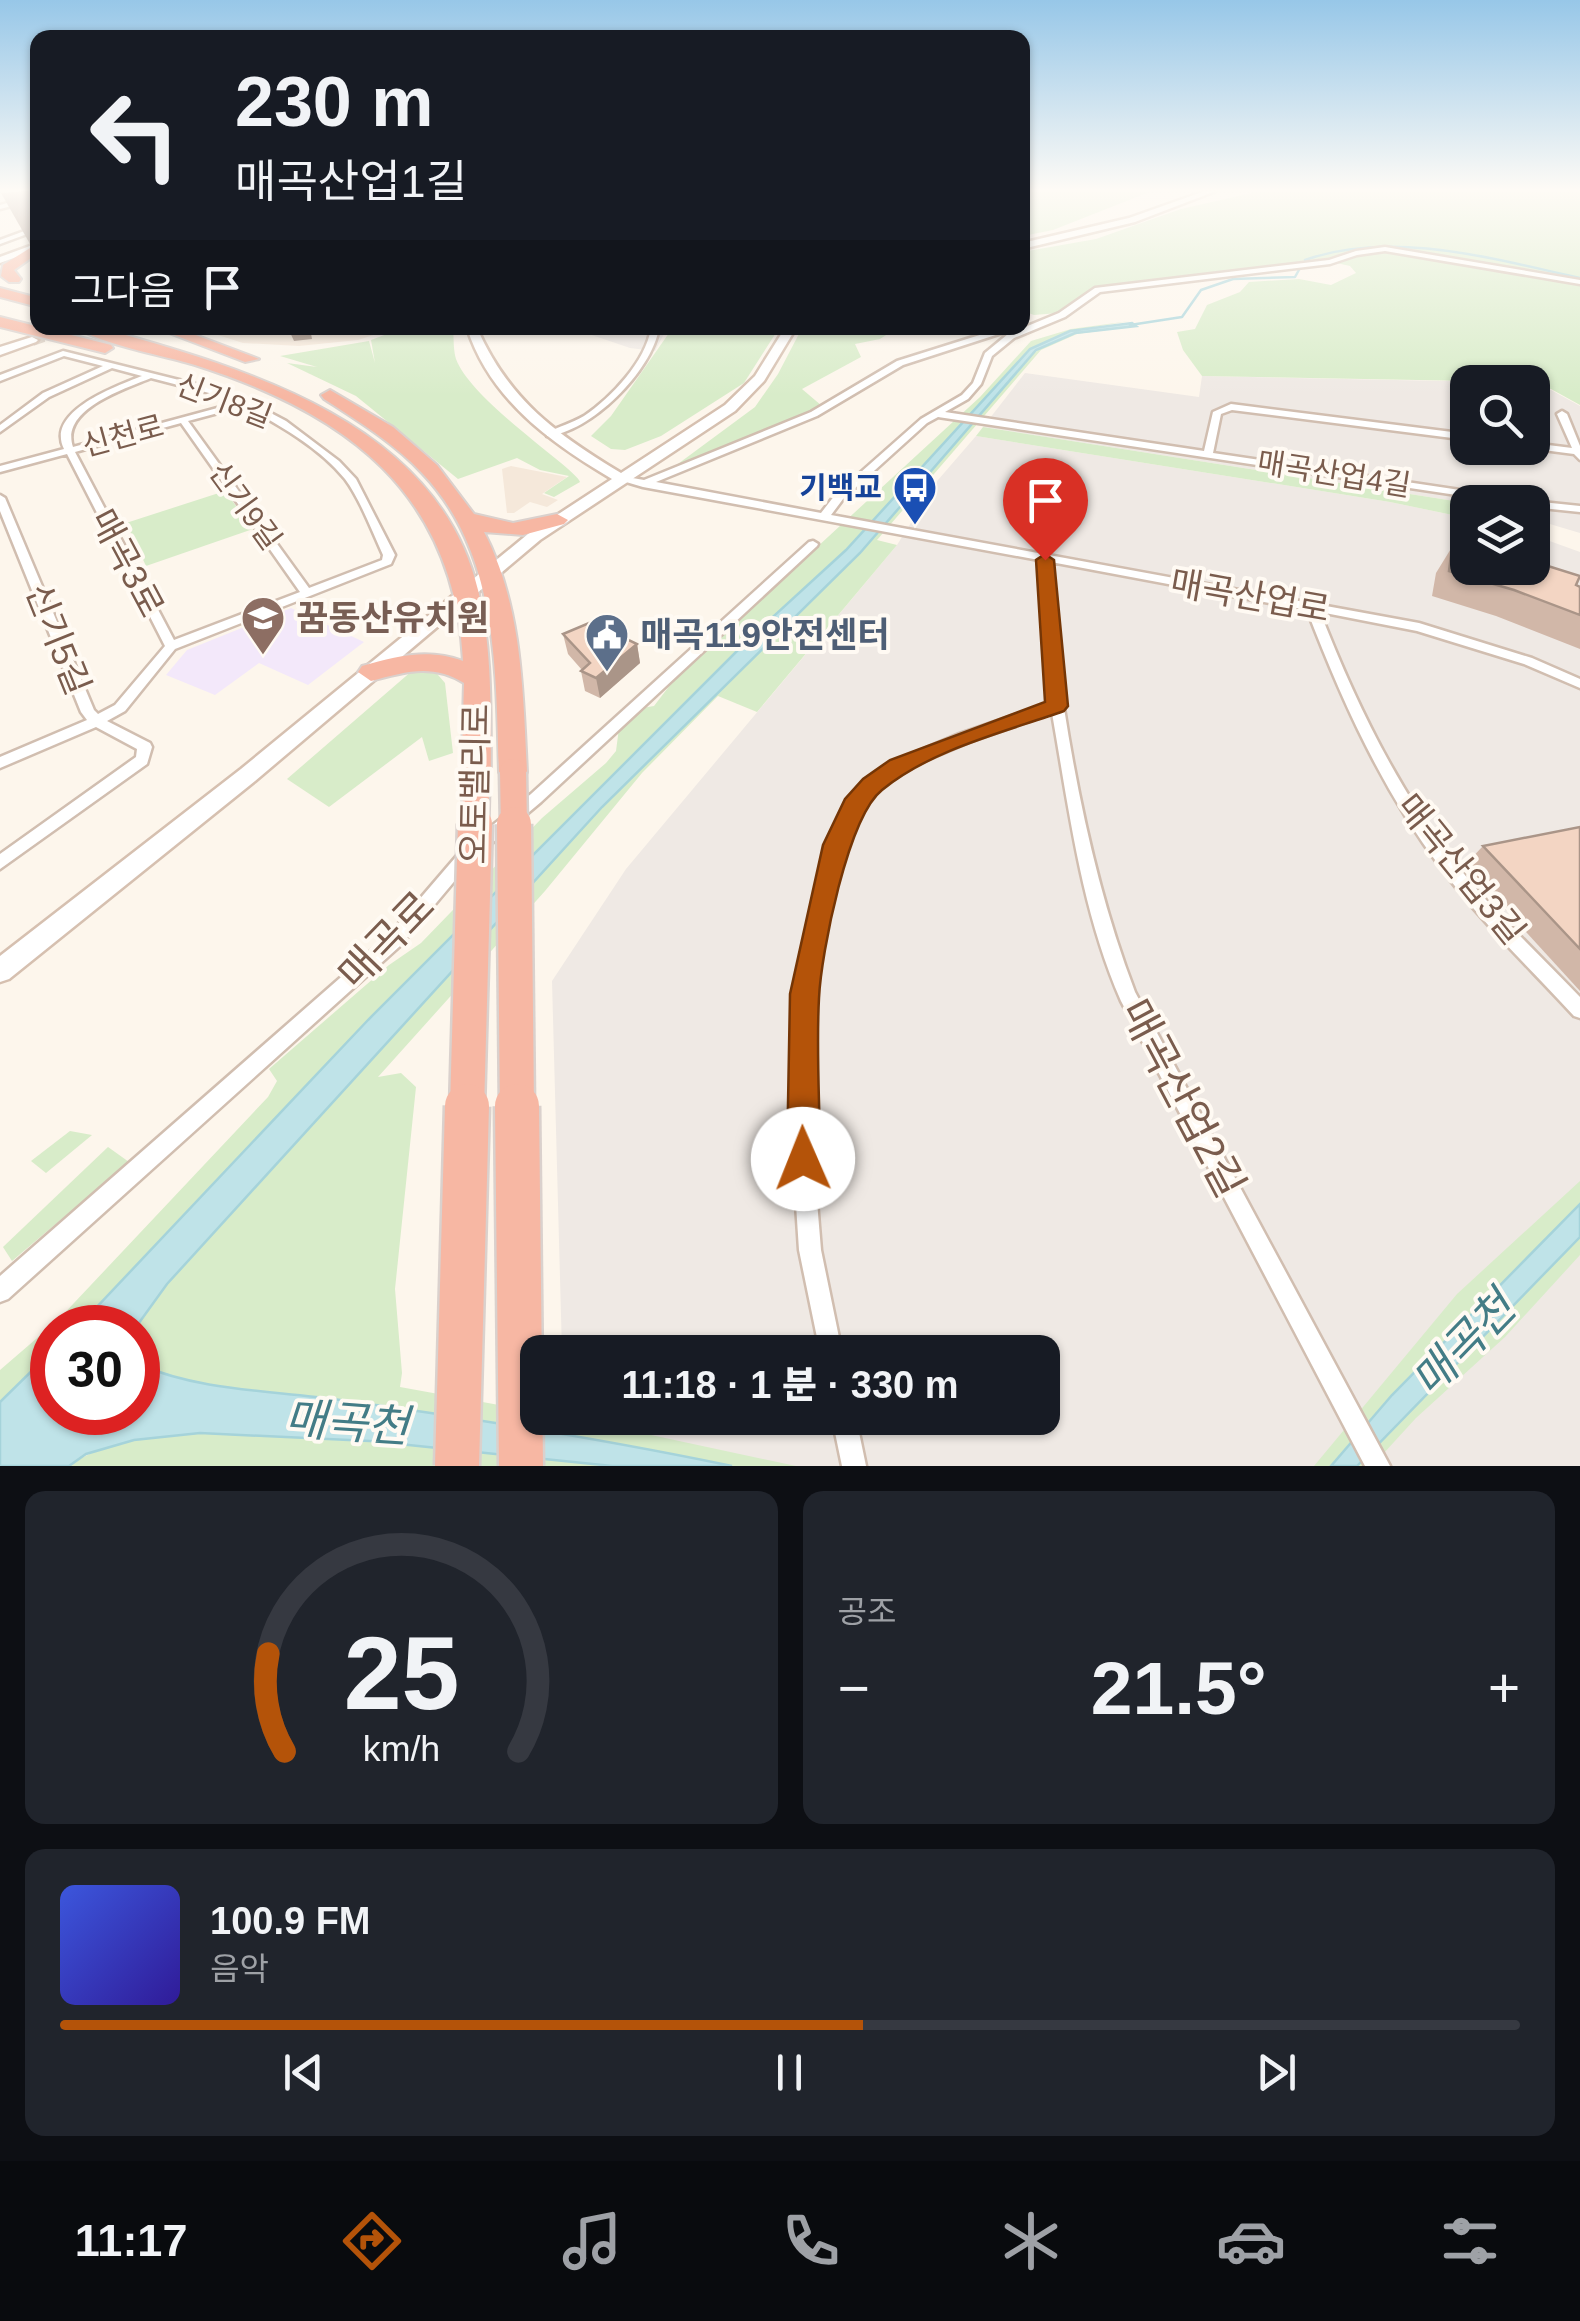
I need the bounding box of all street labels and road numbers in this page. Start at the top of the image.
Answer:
street label: 신기8길 [172,367,277,434]
street label: 신천로 [79,409,167,462]
street label: 매곡산업4길 [1255,445,1413,502]
street label: 신기9길 [203,456,288,556]
street label: 매곡3로 [83,502,172,623]
street label: 매곡산업로 [1167,562,1333,629]
street label: 신기5길 [19,578,98,700]
street label: 오토밸리로 [454,703,495,865]
street label: 매곡산업3길 [1389,786,1533,951]
street label: 매곡로 [329,882,444,998]
street label: 매곡산업2길 [1111,992,1254,1205]

